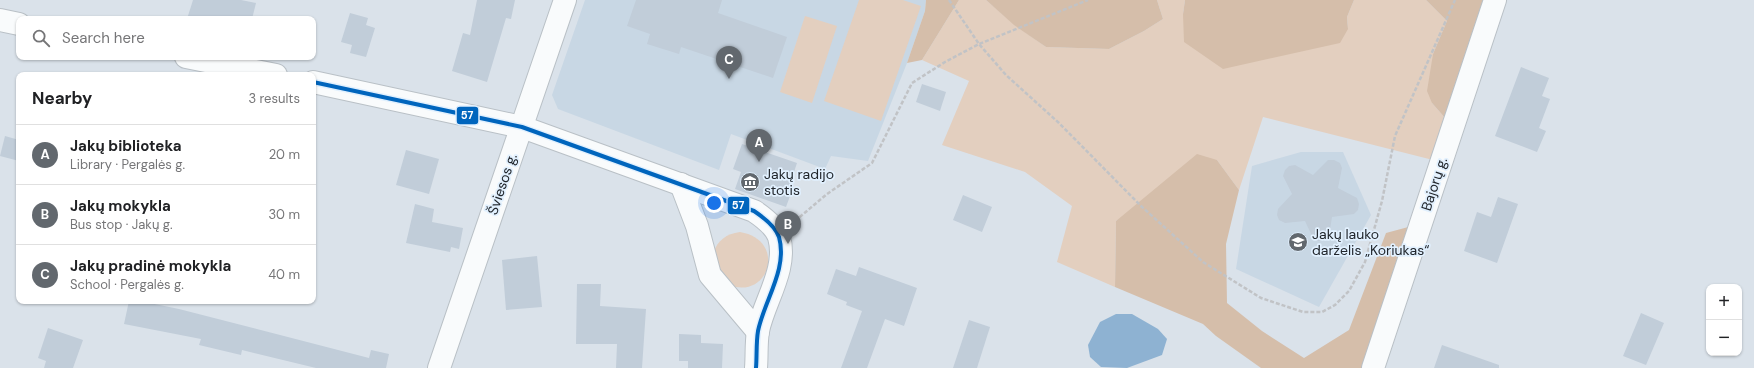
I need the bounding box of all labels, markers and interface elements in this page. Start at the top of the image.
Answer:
search box [16,16,316,60]
icon: search [30,27,52,49]
text: Search here [62,28,145,48]
pin: C [716,46,742,79]
text: Nearby [32,87,92,109]
text: 3 results [248,90,300,107]
line badge: 57 [456,106,479,125]
text: 57 [461,108,473,122]
pin: A [746,129,772,162]
text: Jakų biblioteka [70,136,182,156]
text: A [40,146,50,163]
text: 20 m [269,146,300,163]
street label: Šviesos g. [483,151,521,217]
street label: Bajorų g. [1417,155,1451,213]
text: Library · Pergalės g. [70,156,185,173]
place label: Jakų radijo stotis [764,165,834,199]
museum icon: Jakų radijo stotis [739,171,761,193]
your location [704,193,724,213]
text: Jakų mokykla [70,196,171,216]
line badge: 57 [727,196,750,215]
text: 57 [732,198,744,212]
text: B [41,206,49,223]
text: 30 m [268,206,300,223]
pin: B [775,211,801,244]
text: Bus stop · Jakų g. [70,216,173,233]
place label: Jakų lauko darželis „Koriukas“ [1312,225,1429,259]
school or university icon: Jakų lauko darželis „Koriukas“ [1287,231,1309,253]
text: Jakų pradinė mokykla [70,256,231,276]
text: C [40,266,50,283]
text: 40 m [268,266,300,283]
text: School · Pergalės g. [70,276,184,293]
map controls [1706,284,1742,356]
button: + [1706,284,1742,320]
button: − [1706,320,1742,356]

